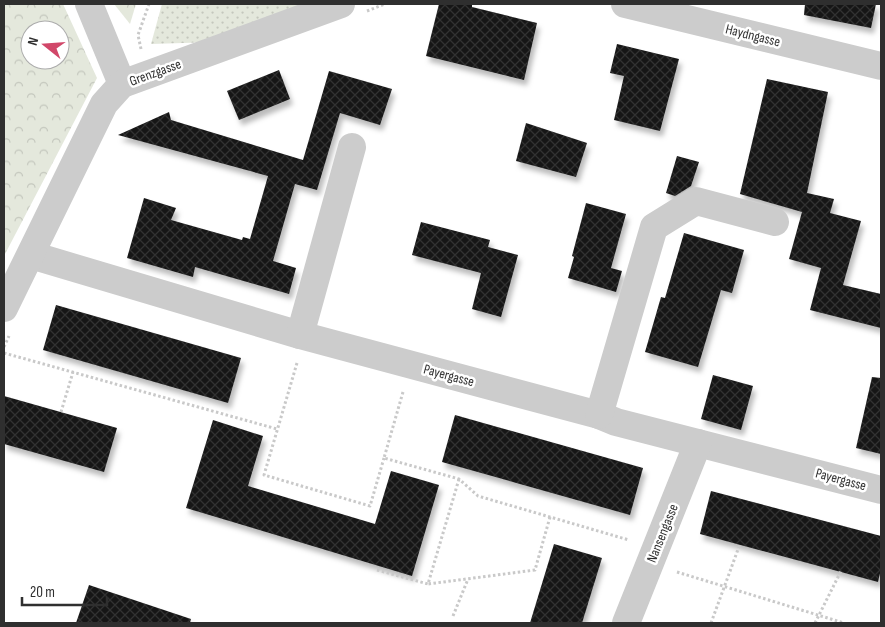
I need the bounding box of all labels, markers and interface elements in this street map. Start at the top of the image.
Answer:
north arrow [20,20,70,70]
street label: Haydngasse [724,20,782,50]
text: N [24,35,42,47]
street label: Grenzgasse [127,55,183,90]
street label: Payergasse [422,361,476,390]
street label: Payergasse [814,465,868,494]
street label: Nansengasse [643,501,682,565]
scale bar [22,574,108,606]
text: 20 m [30,583,55,602]

